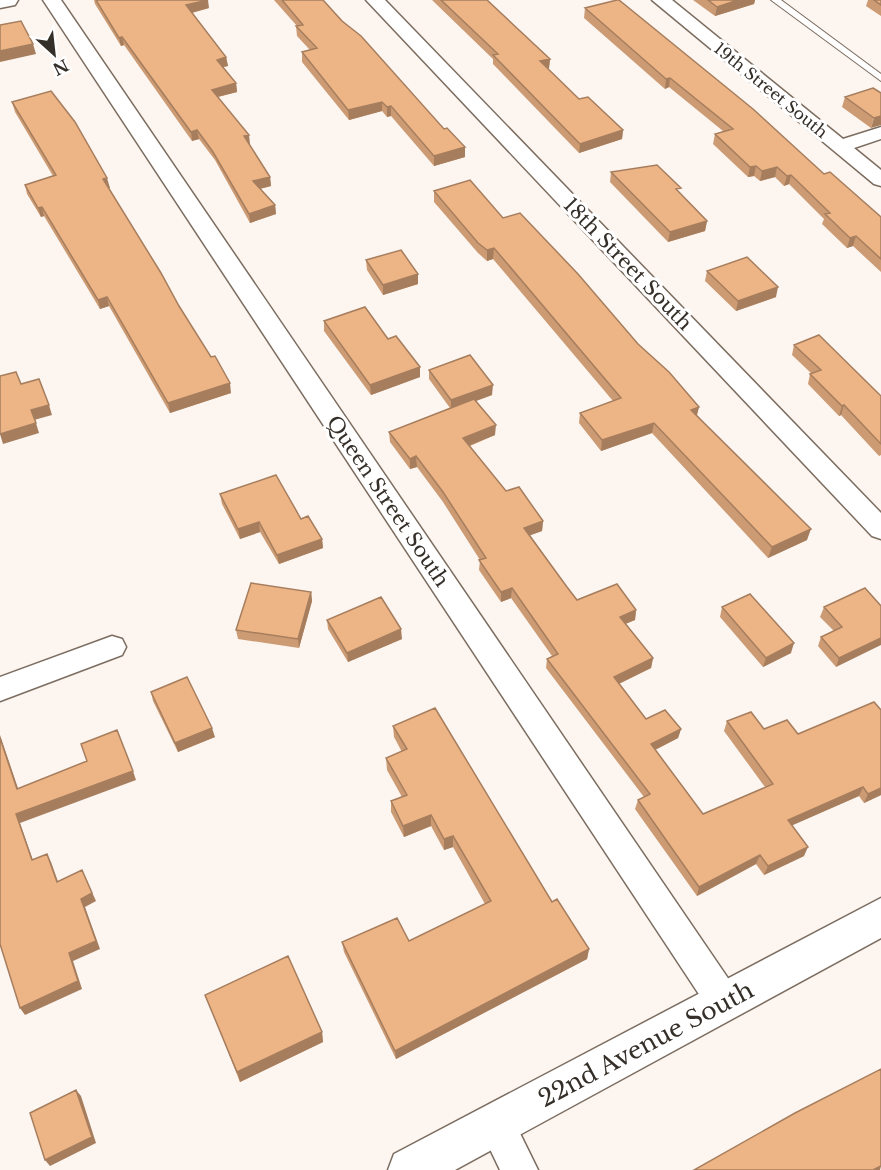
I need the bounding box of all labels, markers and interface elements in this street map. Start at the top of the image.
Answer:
north arrow [24,24,84,84]
street label: 19th Street South [710,38,832,142]
text: N [50,55,72,80]
street label: 18th Street South [559,193,697,335]
street label: Queen Street South [322,411,454,591]
street label: 22nd Avenue South [534,975,758,1113]

